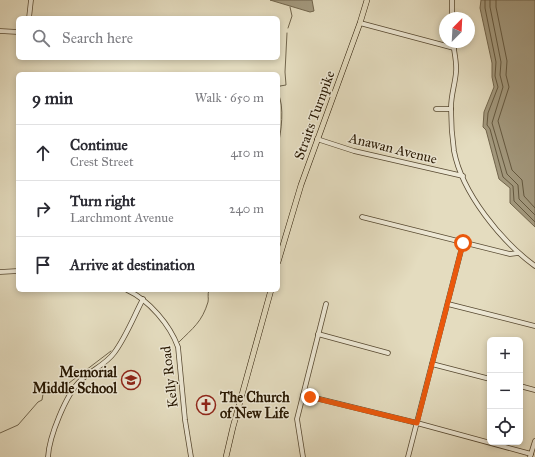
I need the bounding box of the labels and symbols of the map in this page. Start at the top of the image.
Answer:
north arrow [439,12,475,48]
street label: Straits Turnpike [290,68,339,162]
street label: Anawan Avenue [346,129,439,168]
route start [454,234,472,252]
street label: Kelly Road [157,345,182,409]
place label: Memorial Middle School [32,364,118,397]
school or university icon: Memorial Middle School [120,369,142,391]
route end [301,388,319,406]
place label: The Church of New Life [219,389,290,422]
church icon: The Church of New Life [195,394,217,416]

